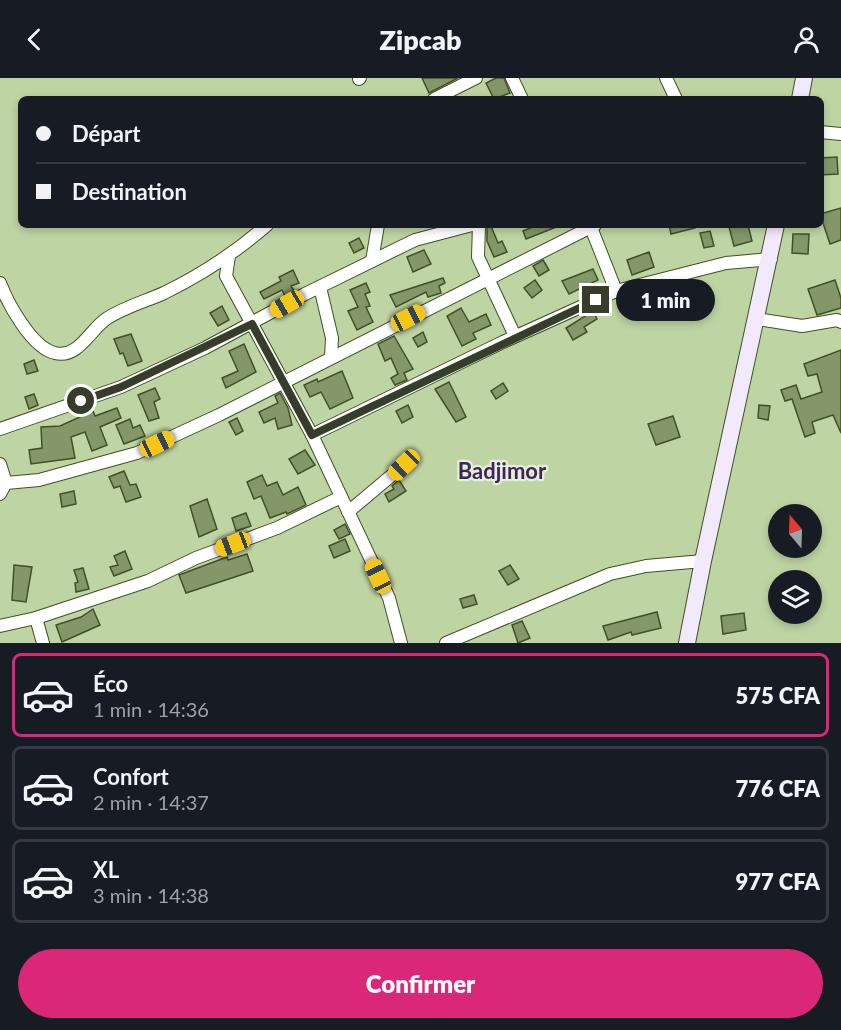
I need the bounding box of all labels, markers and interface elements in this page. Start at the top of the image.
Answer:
icon: back [18,23,51,56]
text: Zipcab [380,23,461,56]
icon: person [790,23,823,56]
text: Départ [72,120,140,147]
text: Destination [72,178,187,205]
callout: 1 min [617,279,716,321]
route end [582,286,609,313]
car [267,287,307,321]
text: 1 min [641,288,690,312]
car [388,302,428,334]
route start [67,387,94,414]
car [137,428,177,460]
car [385,446,423,484]
district label: Badjimor [458,457,547,484]
north arrow [768,504,822,558]
map controls [768,504,822,624]
car [213,529,253,559]
car [362,556,394,596]
button: layers [768,570,822,624]
icon: car [21,668,75,722]
text: Éco [93,670,128,697]
text: 575 CFA [735,682,820,709]
text: 1 min · 14:36 [93,697,209,721]
icon: car [21,761,75,815]
text: Confort [93,763,169,790]
text: 776 CFA [735,775,820,802]
text: 2 min · 14:37 [93,790,209,814]
icon: car [21,854,75,908]
text: XL [93,856,119,883]
text: 977 CFA [735,868,820,895]
text: 3 min · 14:38 [93,883,209,907]
button: Confirmer [18,949,823,1018]

